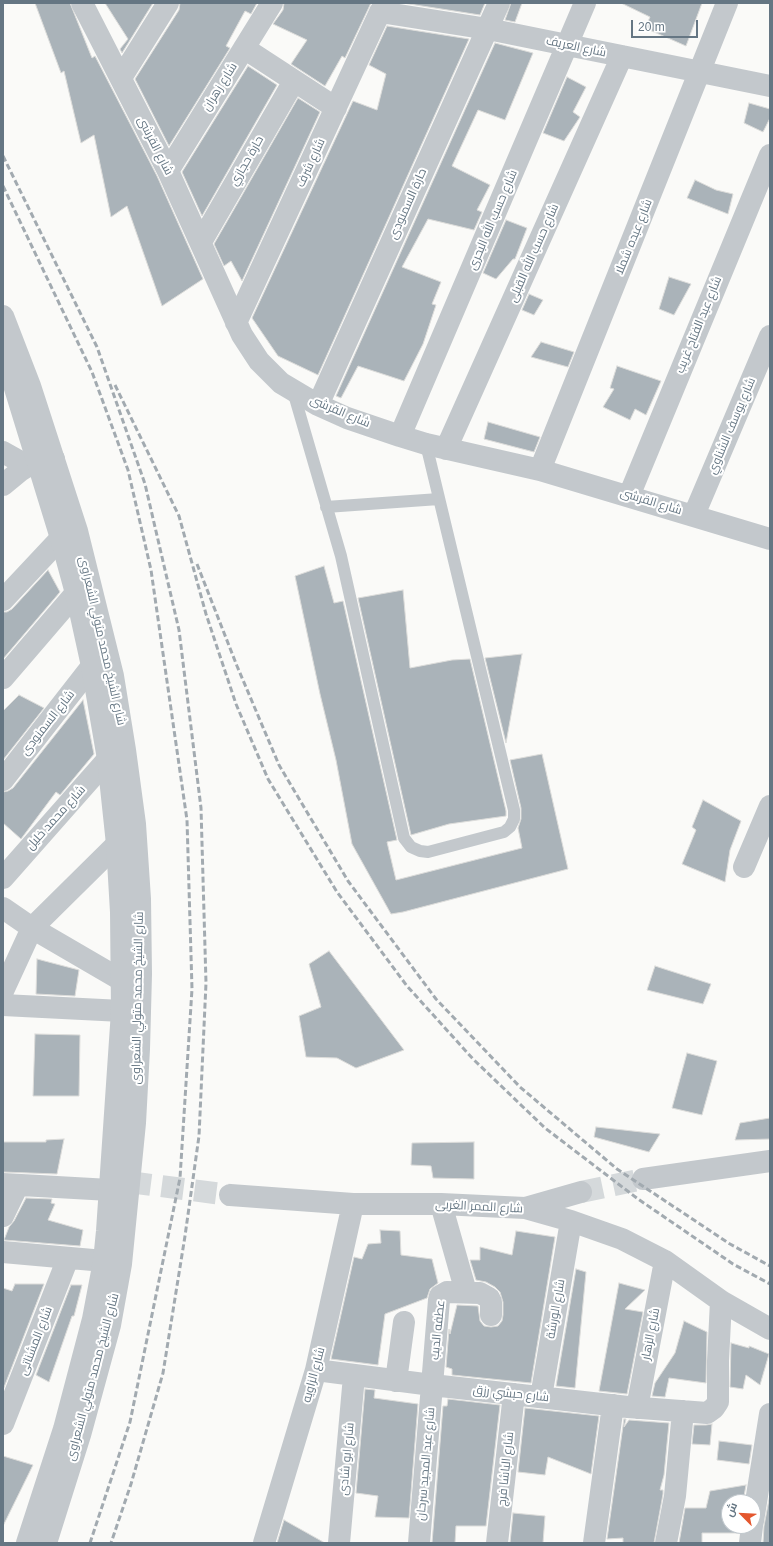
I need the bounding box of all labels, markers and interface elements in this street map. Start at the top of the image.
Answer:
scale bar [633,12,700,38]
text: 20 m [638,20,665,34]
street label: شارع العريف [545,34,607,60]
street label: شارع زهران [200,60,240,114]
street label: شارع القرشى [134,114,176,178]
street label: حارة حجازي [227,134,267,188]
street label: شارع شرف [293,136,329,190]
street label: حارة السمنودى [386,167,430,241]
street label: شارع حسب الله البحرى [465,168,521,272]
street label: شارع عبده شملا [612,197,656,277]
street label: شارع حسب الله القبلى [506,202,562,304]
street label: شارع عبد الفتاح غريب [673,274,725,376]
street label: شارع يوسف الشناوي [705,375,759,477]
street label: شارع القرشى [308,393,372,431]
street label: شارع القرشى [618,486,684,518]
street label: شارع الشيخ محمد متولي الشعراوى [76,555,128,727]
street label: شارع السمنودى [18,688,78,758]
street label: شارع محمد خليل [23,783,89,853]
street label: شارع الشيخ محمد متولي الشعراوى [129,911,147,1085]
street label: شارع الممر الغربى [435,1198,523,1216]
street label: شارع الورشة [544,1278,568,1340]
street label: شارع الشيخ محمد متولي الشعراوى [64,1292,122,1462]
street label: عطفه الديب [428,1299,448,1361]
street label: شارع المشناتى [16,1305,56,1377]
street label: شارع الزهار [639,1307,663,1361]
street label: شارع الزاويه [300,1346,328,1404]
street label: شارع حبشي رزق [472,1383,550,1405]
street label: شارع عبد المجيد سرحان [414,1407,438,1521]
street label: شارع ابو شادى [337,1422,357,1496]
street label: شارع الباشا فرج [495,1431,517,1507]
north arrow [721,1494,761,1534]
text: ش [723,1501,739,1518]

